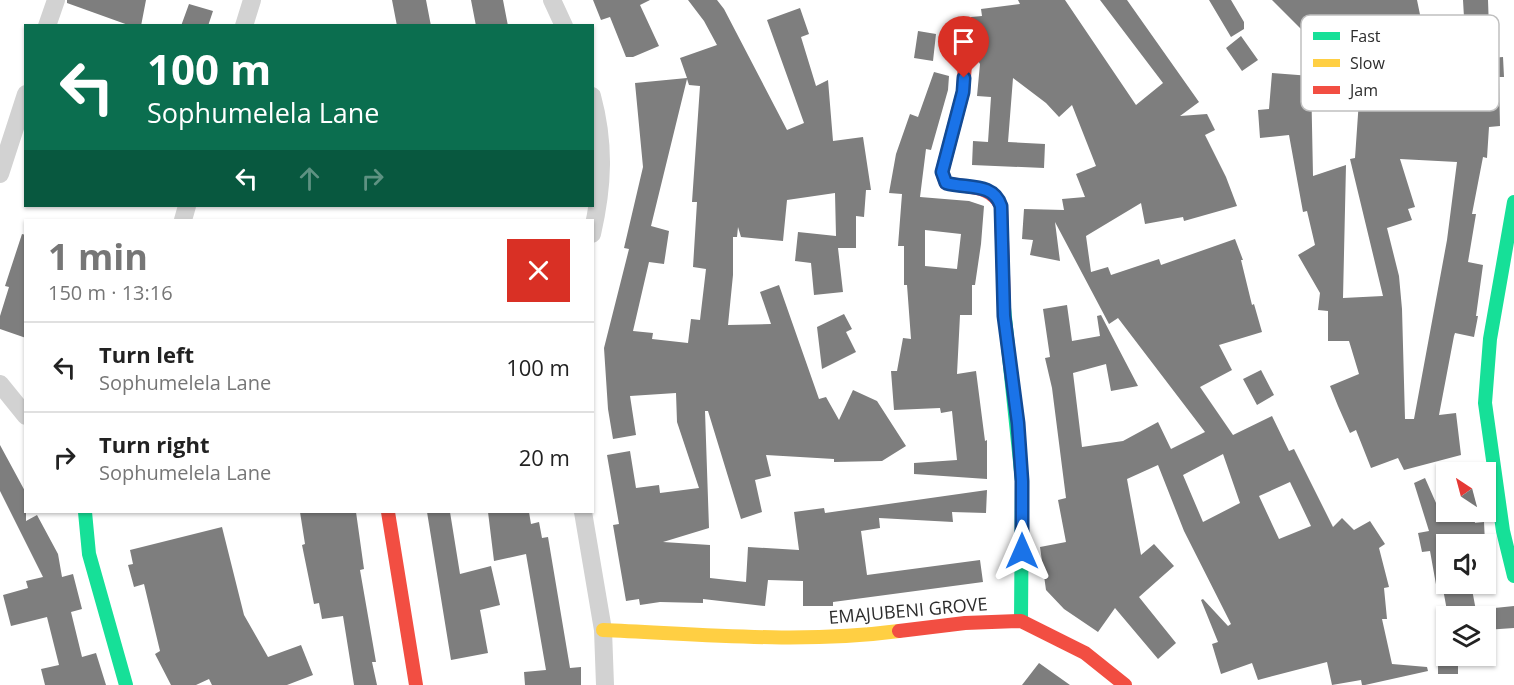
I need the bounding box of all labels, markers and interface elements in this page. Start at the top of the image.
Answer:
legend [1301,15,1499,111]
pin [938,16,989,78]
icon: arrive [947,25,980,58]
text: Fast [1350,25,1381,47]
text: 100 m [147,40,271,97]
icon: left [48,48,126,126]
text: Slow [1350,52,1385,74]
text: Jam [1348,79,1378,101]
text: Sophumelela Lane [147,94,379,131]
icon: left [230,162,263,195]
icon: ahead [293,162,326,195]
icon: right [356,162,389,195]
text: 1 min [48,232,148,281]
button: close [507,239,570,302]
text: 150 m · 13:16 [48,279,173,306]
text: Turn left [99,339,194,369]
icon: left [48,351,81,384]
text: 100 m [506,352,570,382]
text: Sophumelela Lane [99,369,271,396]
text: Turn right [99,429,210,459]
icon: right [48,441,81,474]
text: 20 m [519,442,570,472]
text: Sophumelela Lane [99,459,271,486]
north arrow [1436,462,1496,522]
map controls [1436,462,1496,666]
position arrow [990,519,1054,583]
button: sound [1436,534,1496,594]
street label: EMAJUBENI GROVE [827,591,988,629]
button: layers [1436,606,1496,666]

